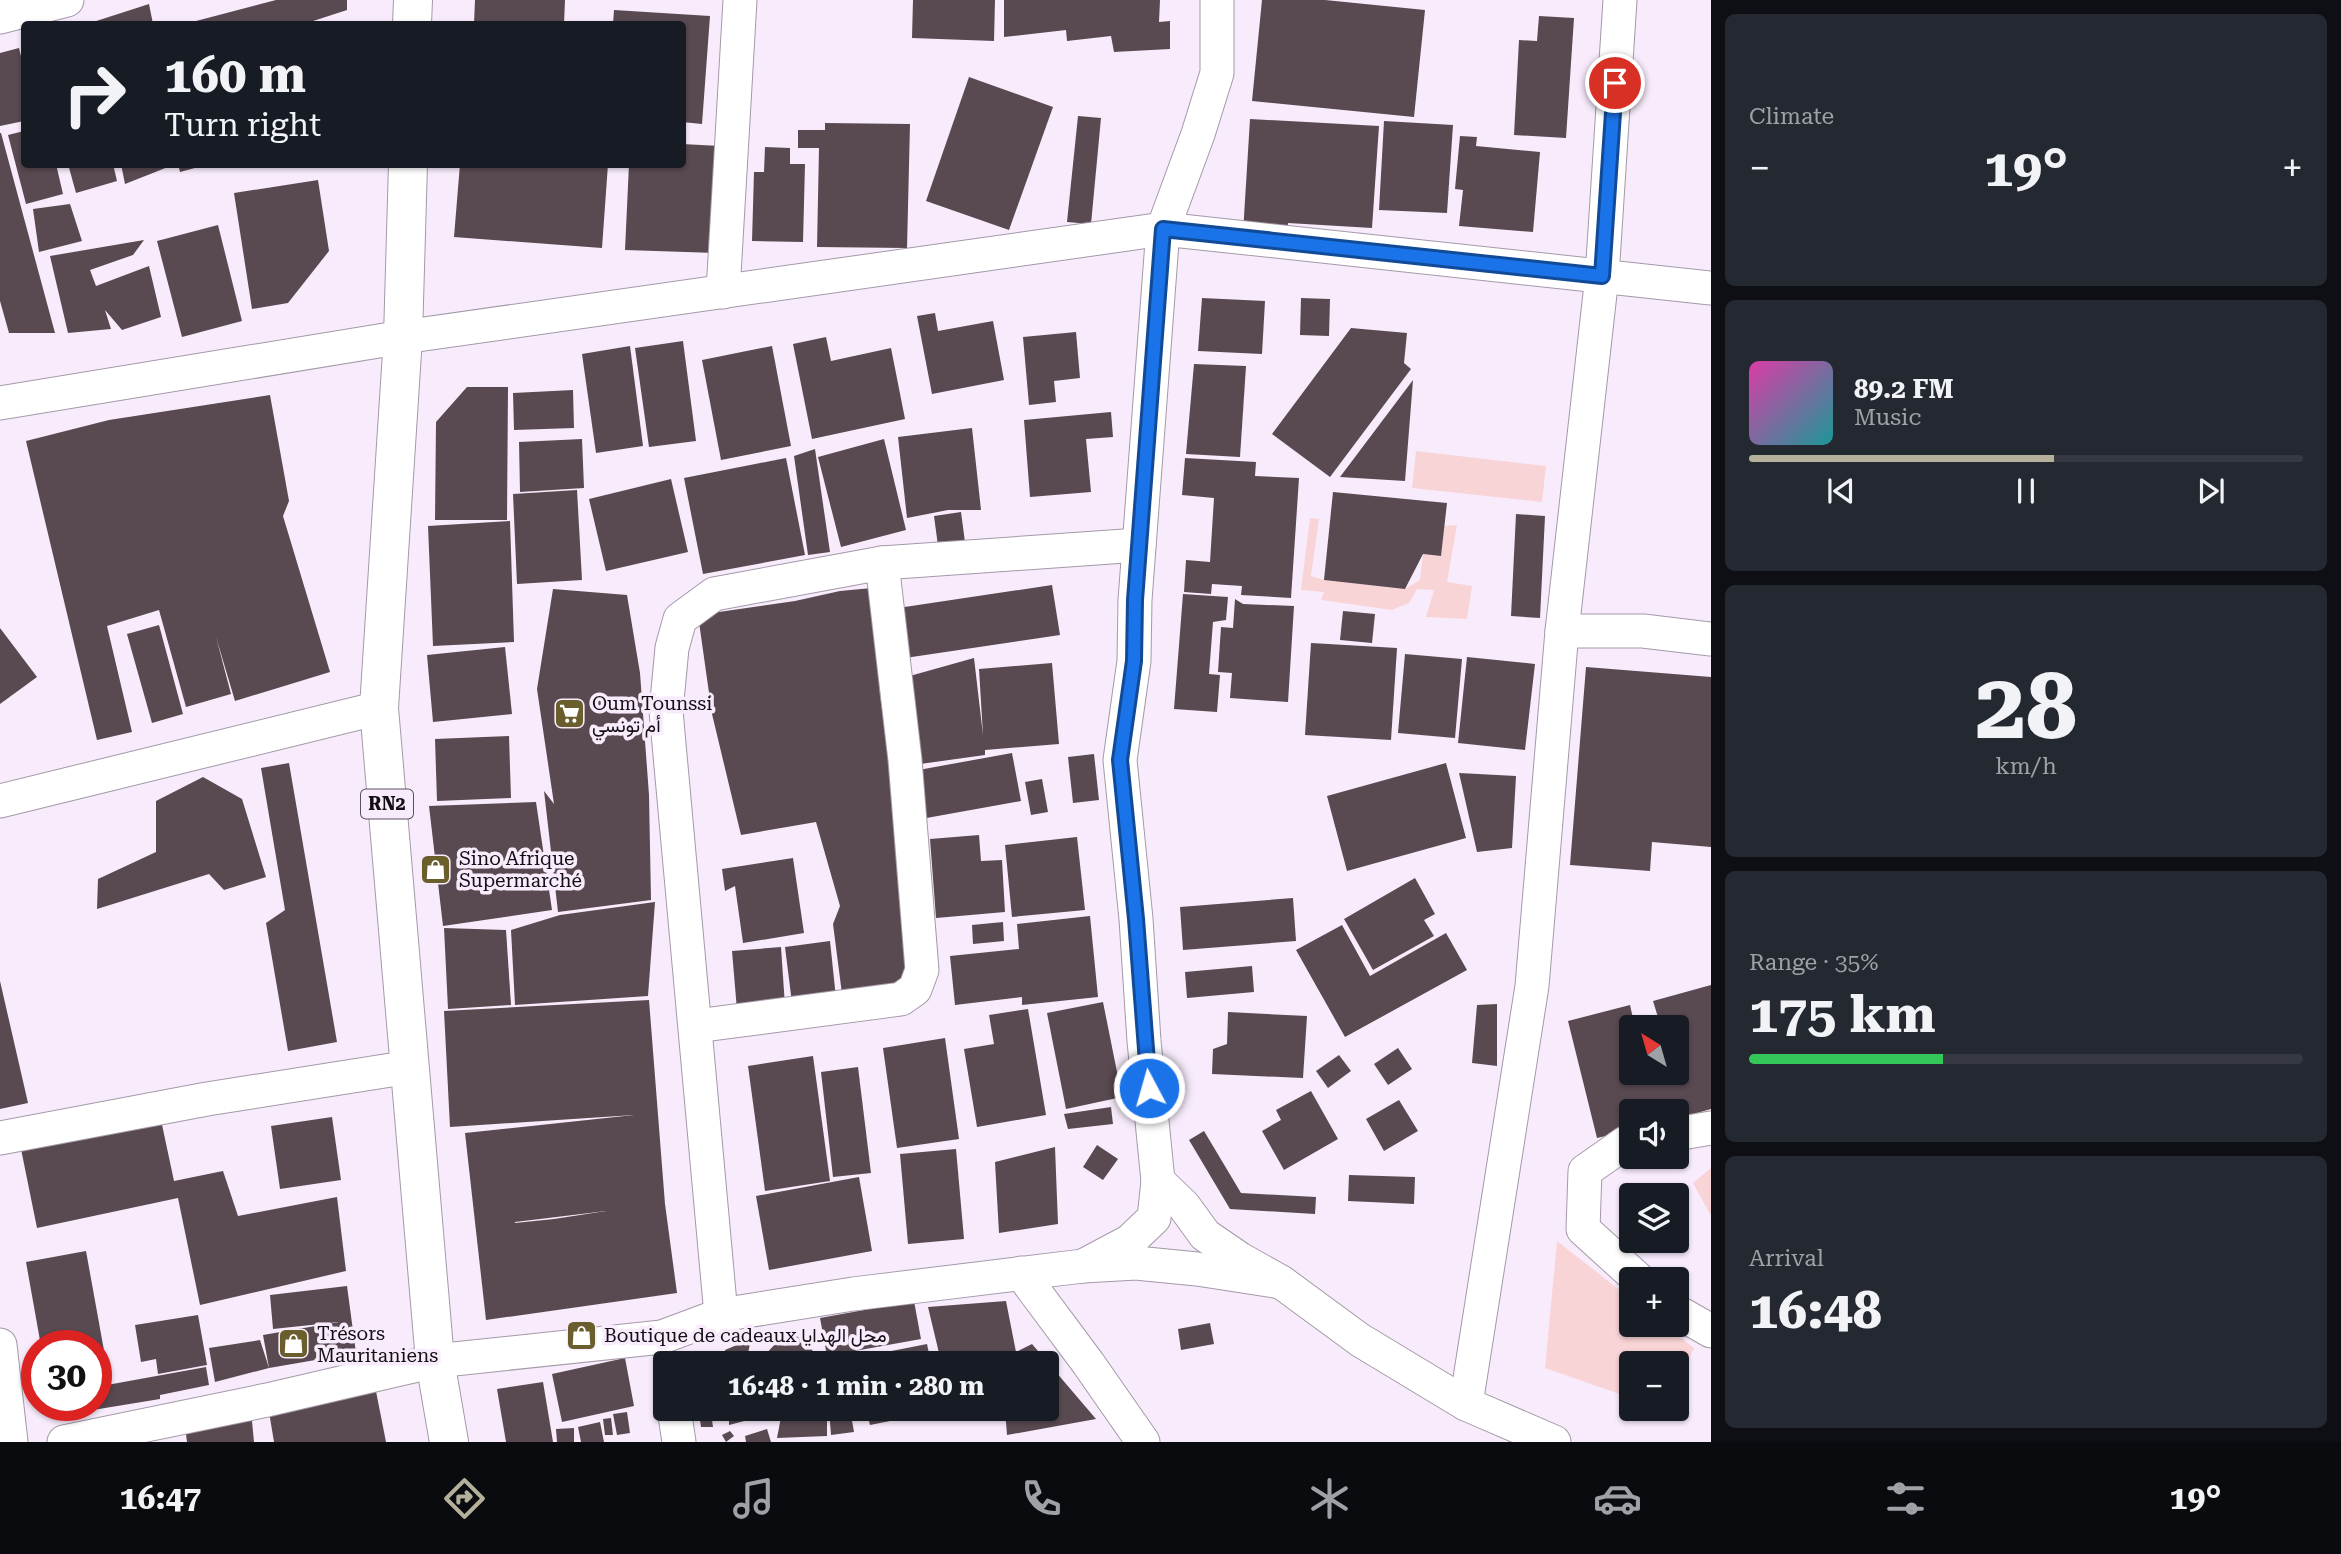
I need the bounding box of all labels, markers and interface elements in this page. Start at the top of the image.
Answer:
text: 160 m [164,47,306,104]
icon: right [49,49,140,140]
pin [1585,53,1645,113]
icon: arrive [1596,64,1634,102]
text: Climate [1749,103,1834,130]
text: Turn right [164,106,321,144]
text: 19° [1984,138,2068,199]
text: − [1749,146,1770,190]
text: + [2282,146,2303,190]
text: 89.2 FM [1854,374,1954,404]
text: Music [1854,404,1921,431]
icon: previous [1822,472,1860,510]
icon: pause [2007,472,2045,510]
icon: next [2192,472,2230,510]
text: 28 [1975,654,2077,760]
place label: Oum Tounssi أم تونسي [592,692,712,741]
supermarket icon: Oum Tounssi أم تونسي [552,697,586,731]
text: km/h [1995,753,2057,780]
road number: RN2 [361,790,413,818]
place label: Sino Afrique Supermarché [459,847,582,892]
shop icon: Sino Afrique Supermarché [419,852,453,886]
text: Range · 35% [1749,949,1878,976]
text: 175 km [1749,984,1936,1045]
north arrow [1619,1015,1689,1085]
map controls [1619,1015,1689,1421]
position arrow [1112,1051,1186,1125]
button: sound [1619,1099,1689,1169]
button: layers [1619,1183,1689,1253]
text: Arrival [1749,1245,1824,1272]
button: + [1619,1267,1689,1337]
text: 16:48 [1749,1280,1882,1341]
shop icon: Boutique de cadeaux محل الهدايا [564,1318,598,1352]
place label: Trésors Mauritaniens [317,1322,438,1367]
place label: Boutique de cadeaux محل الهدايا [604,1324,887,1347]
shop icon: Trésors Mauritaniens [277,1327,311,1361]
speed limit sign: 30 [21,1330,112,1421]
button: − [1619,1351,1689,1421]
text: 16:48 · 1 min · 280 m [728,1371,984,1401]
icon: directions [440,1474,489,1523]
icon: music [729,1474,778,1523]
icon: phone [1017,1474,1066,1523]
icon: climate [1305,1474,1354,1523]
icon: car [1593,1474,1642,1523]
icon: filters [1881,1474,1930,1523]
text: 16:47 [120,1479,201,1517]
text: 19° [2170,1479,2221,1517]

